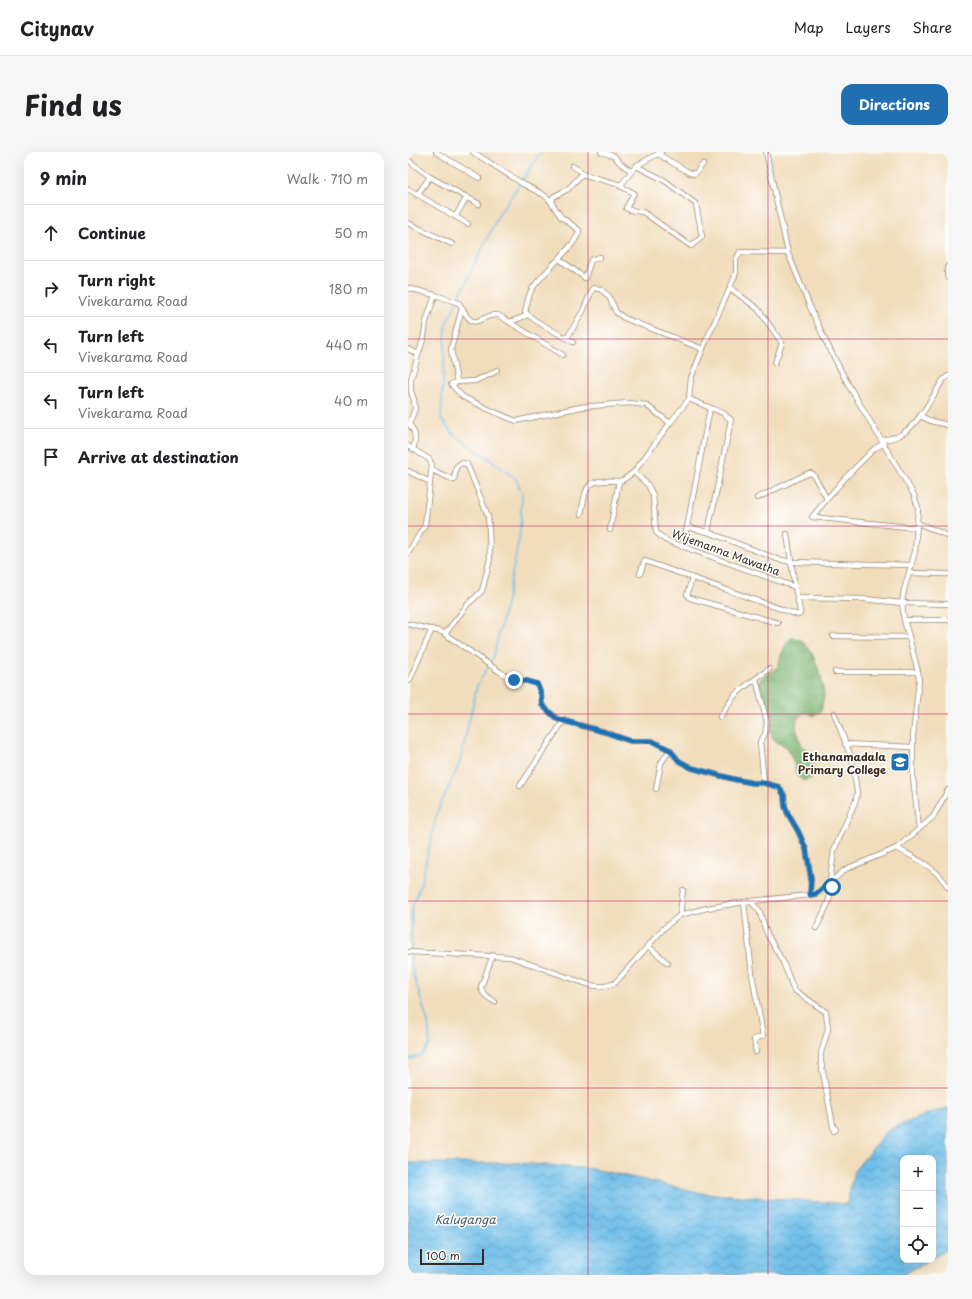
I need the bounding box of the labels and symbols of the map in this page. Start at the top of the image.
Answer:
street label: Wijemanna Mawatha [669,524,783,580]
route end [505,671,523,689]
place label: Ethanamadala Primary College [798,748,886,778]
school or university icon: Ethanamadala Primary College [889,751,911,773]
route start [823,878,841,896]
water label: Kaluganga [434,1210,496,1228]
scale bar [420,1247,484,1266]

